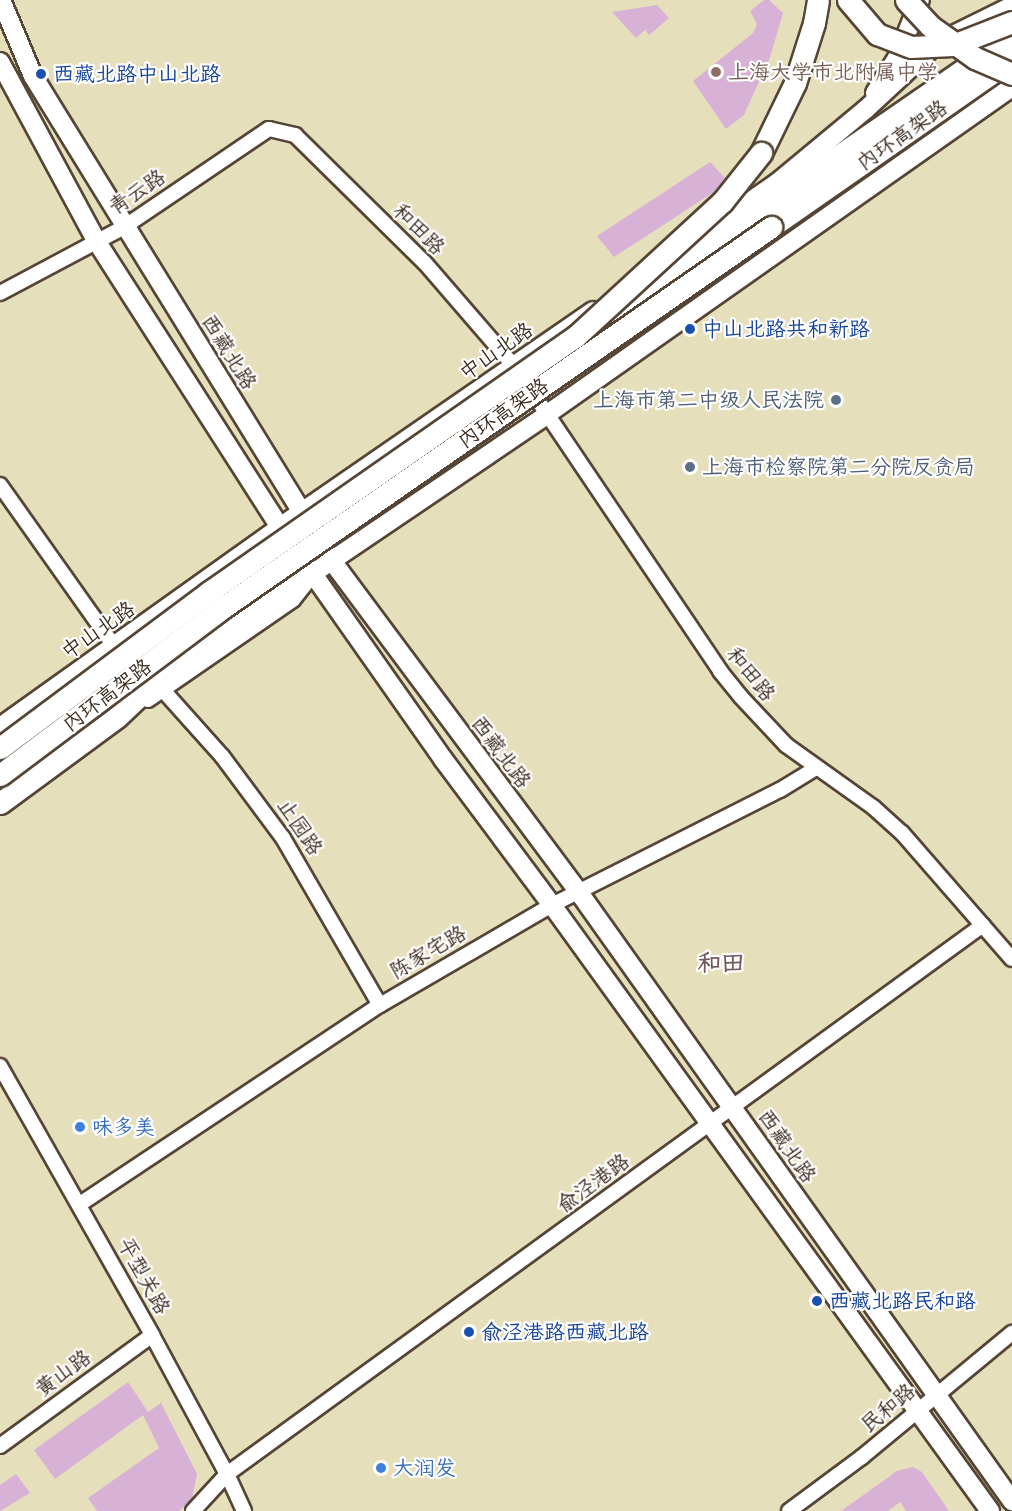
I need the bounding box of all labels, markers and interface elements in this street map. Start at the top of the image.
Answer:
place label: 上海大学市北附属中学 [728,59,938,85]
place label: 西藏北路中山北路 [53,61,221,87]
marker: 上海大学市北附属中学 [709,65,723,79]
marker: 西藏北路中山北路 [34,67,48,81]
street label: 内环高架路 [852,95,952,175]
street label: 青云路 [104,164,170,220]
street label: 和田路 [388,198,450,260]
street label: 西藏北路 [196,310,262,394]
place label: 中山北路共和新路 [702,316,870,342]
street label: 中山北路 [454,317,538,385]
marker: 中山北路共和新路 [683,322,697,336]
street label: 内环高架路 [453,373,553,453]
place label: 上海市第二中级人民法院 [593,387,824,413]
marker: 上海市第二中级人民法院 [829,393,843,407]
place label: 上海市检察院第二分院反贪局 [702,454,975,480]
marker: 上海市检察院第二分院反贪局 [683,460,697,474]
street label: 中山北路 [56,596,140,664]
street label: 和田路 [721,642,781,706]
street label: 内环高架路 [57,653,157,737]
street label: 西藏北路 [466,711,536,793]
street label: 止园路 [272,794,328,860]
street label: 陈家宅路 [385,920,471,984]
district label: 和田 [697,950,745,978]
street label: 西藏北路 [753,1104,821,1188]
place label: 味多美 [92,1114,155,1140]
marker: 味多美 [73,1120,87,1134]
street label: 俞泾港路 [552,1148,634,1218]
street label: 平型关路 [113,1233,175,1319]
place label: 西藏北路民和路 [829,1288,976,1314]
marker: 西藏北路民和路 [810,1294,824,1308]
place label: 俞泾港路西藏北路 [481,1319,649,1345]
marker: 俞泾港路西藏北路 [462,1325,476,1339]
street label: 黄山路 [30,1344,96,1402]
street label: 民和路 [856,1378,920,1438]
place label: 大润发 [393,1455,456,1481]
marker: 大润发 [374,1461,388,1475]

